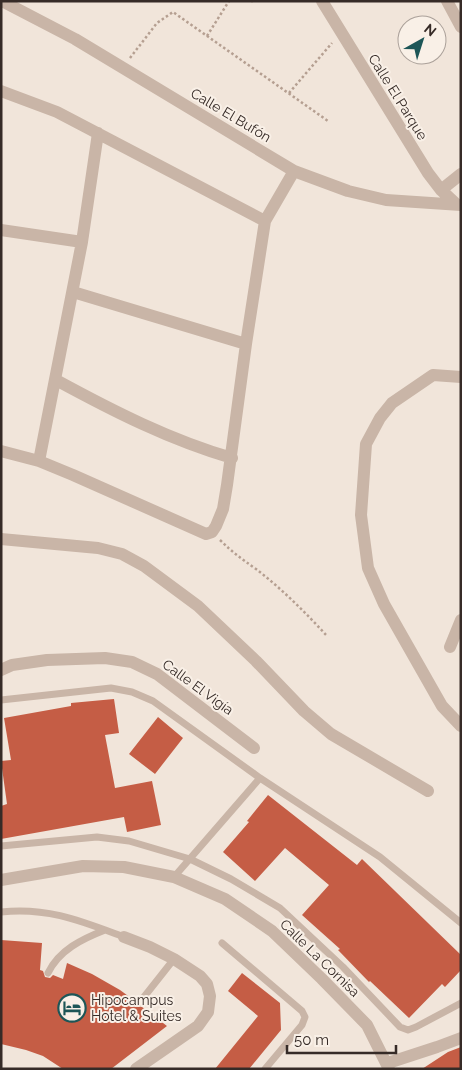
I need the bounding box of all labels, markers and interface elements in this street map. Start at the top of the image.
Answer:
north arrow [397,15,447,65]
text: N [421,20,439,39]
street label: Calle El Parque [365,51,431,143]
street label: Calle El Bufón [188,85,274,145]
street label: Calle El Vigía [160,656,236,718]
street label: Calle La Cornisa [277,916,363,1000]
place label: Hipocampus Hotel & Suites [91,992,182,1024]
hotel icon: Hipocampus Hotel & Suites [57,993,87,1023]
scale bar [287,1022,396,1054]
text: 50 m [294,1031,329,1049]

